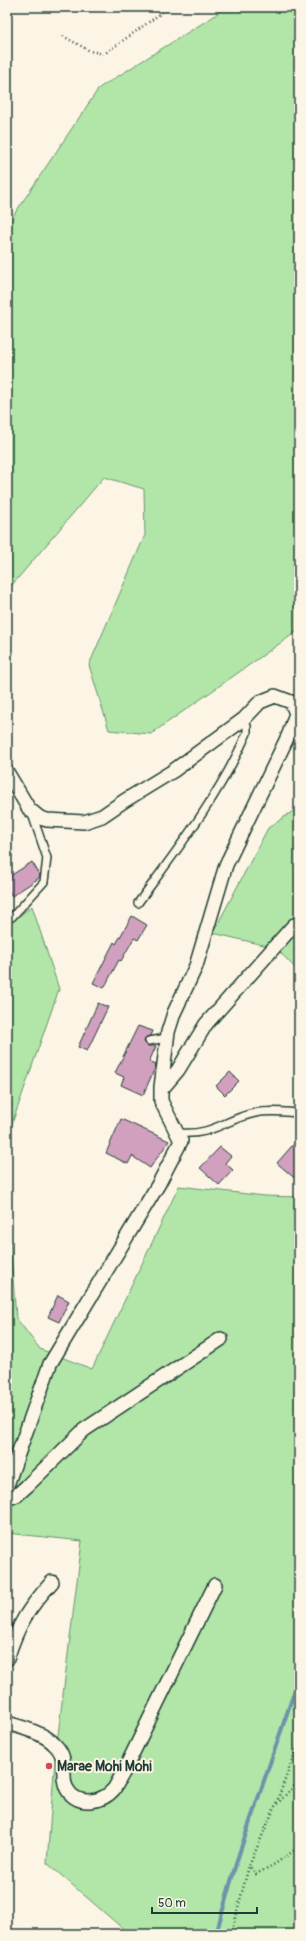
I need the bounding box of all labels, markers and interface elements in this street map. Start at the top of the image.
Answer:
place label: Marae Mohi Mohi [57,1758,152,1775]
marker: Marae Mohi Mohi [44,1761,54,1771]
scale bar [152,1889,257,1915]
text: 50 m [158,1896,186,1911]

